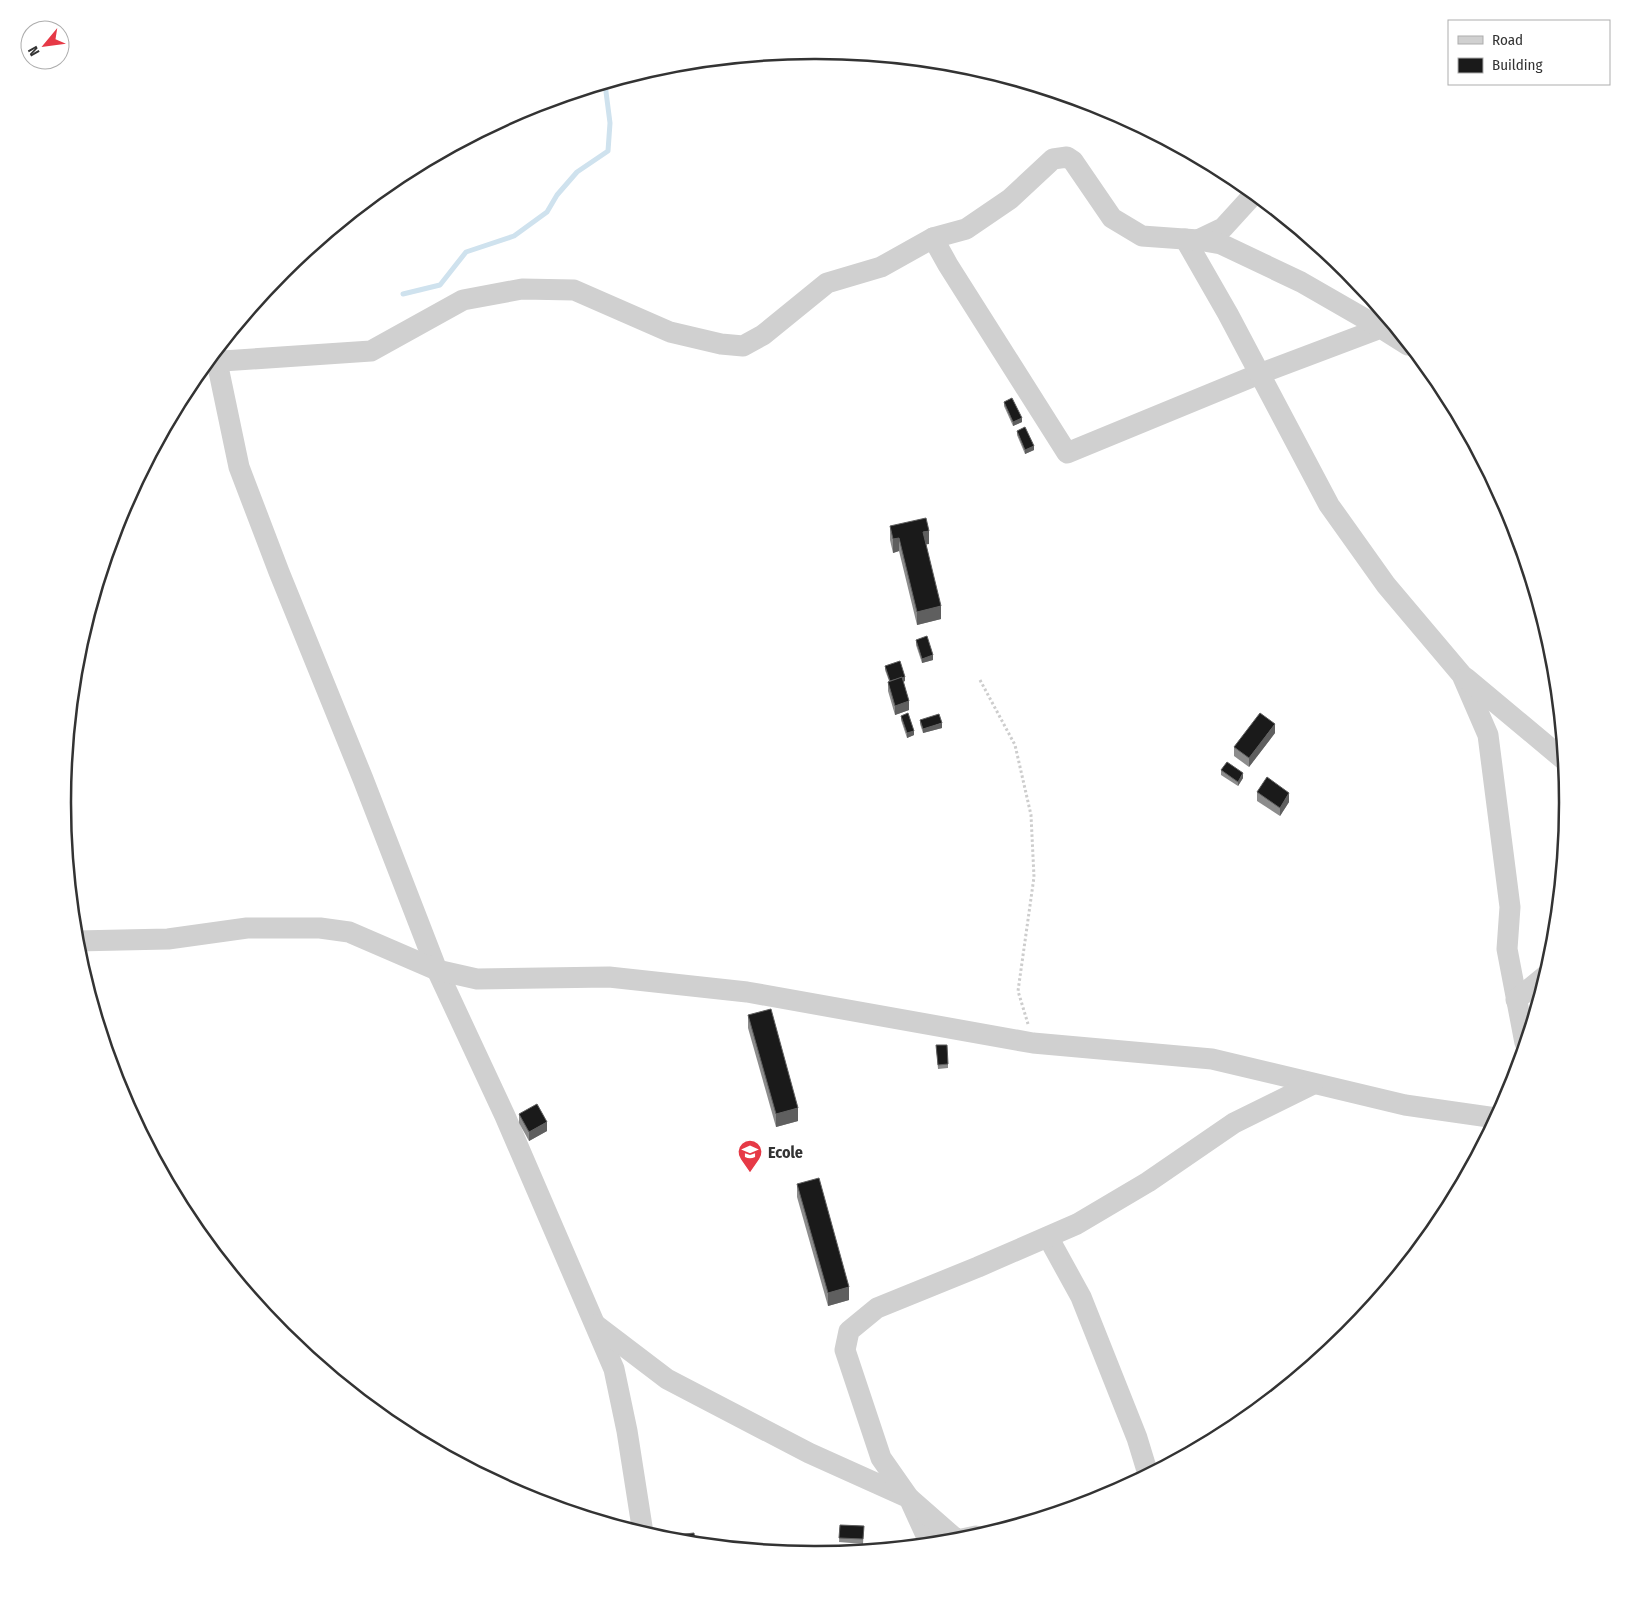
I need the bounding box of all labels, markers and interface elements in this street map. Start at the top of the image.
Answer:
north arrow [20,20,70,70]
legend [1448,20,1610,85]
text: Road [1492,31,1523,49]
text: N [25,43,44,59]
text: Building [1492,56,1543,74]
school or university icon: Ecole [737,1139,763,1173]
place label: Ecole [768,1143,803,1162]

